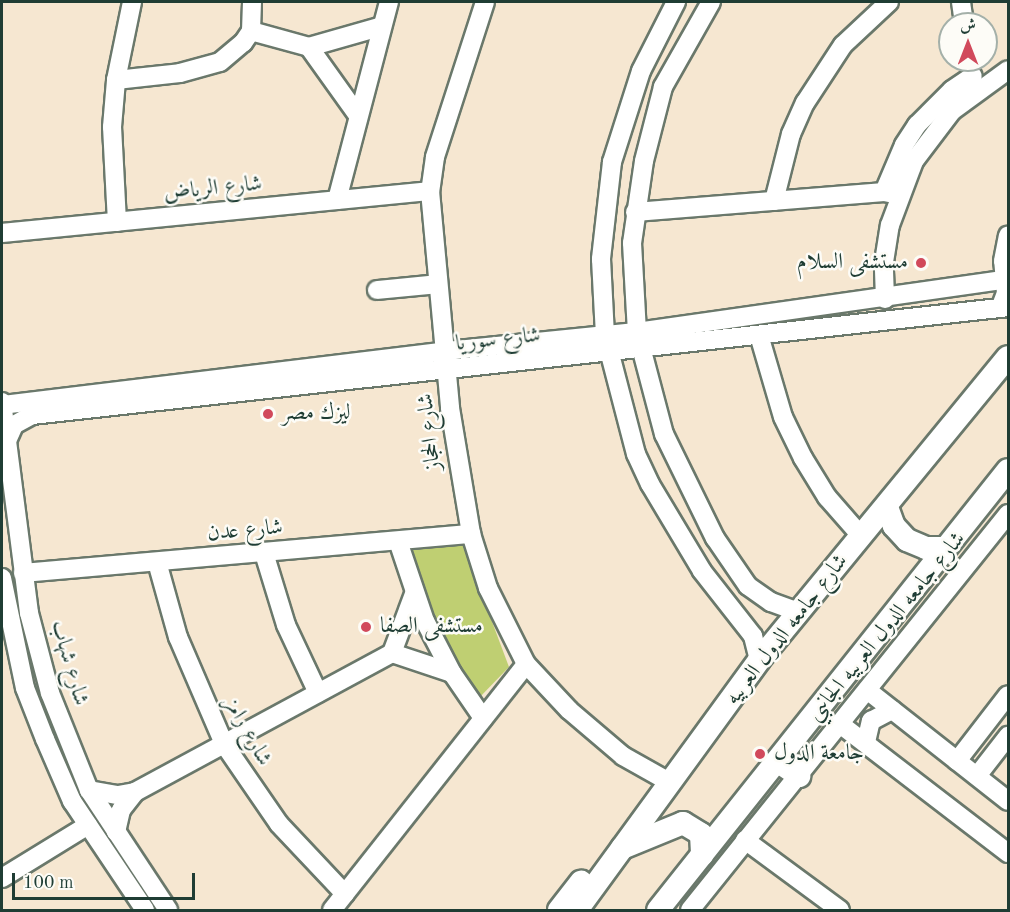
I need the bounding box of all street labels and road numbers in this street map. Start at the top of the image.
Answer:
street label: شارع الرياض [162,171,264,207]
street label: شارع سوريا [454,322,542,358]
street label: شارع الحجاز [413,392,447,472]
street label: شارع عدن [206,515,284,547]
street label: شارع جامعه الدول العربيه الجانبي [802,527,972,727]
street label: شارع جامعه الدول العربيه [720,549,854,711]
street label: شارع شهاب [44,617,94,709]
street label: شارع رامز [217,691,277,771]

